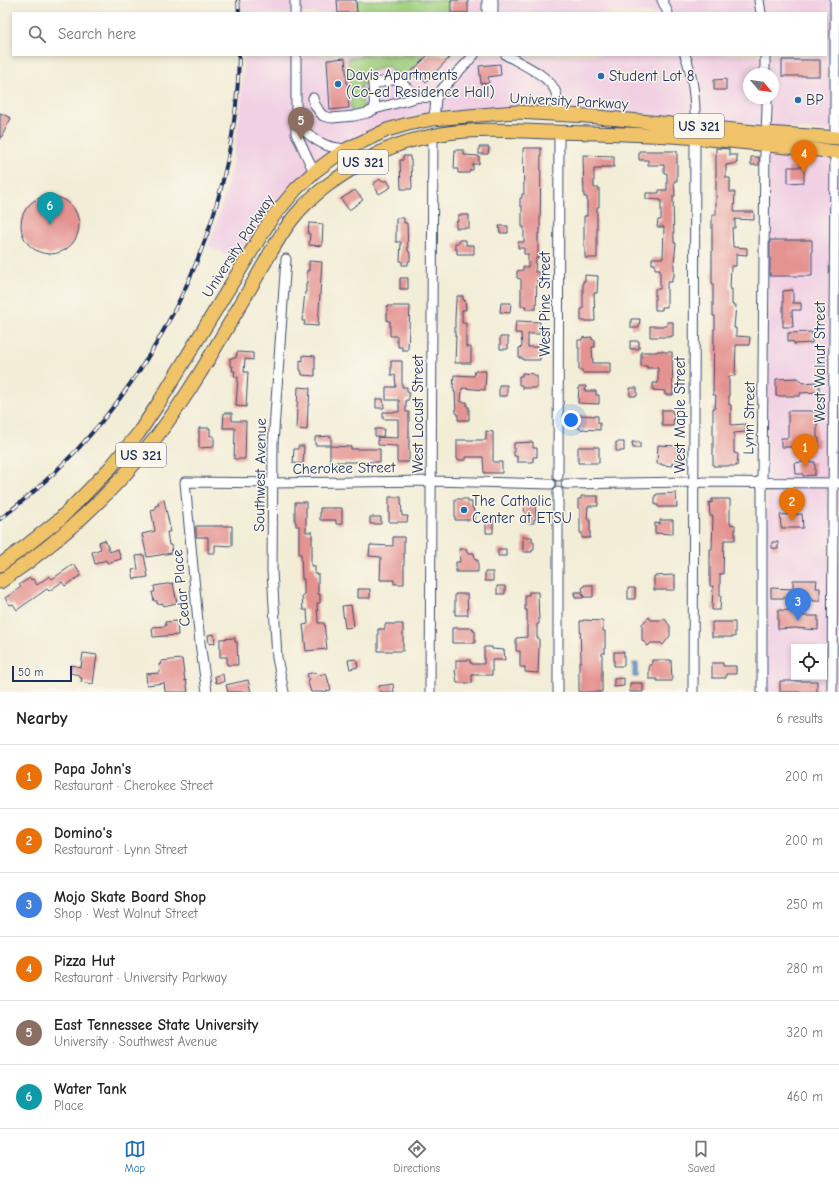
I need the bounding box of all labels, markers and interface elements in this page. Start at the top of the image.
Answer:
search box [12,12,827,56]
icon: search [26,23,48,45]
text: Search here [58,25,136,43]
place label: Davis Apartments (Co-ed Residence Hall) [346,66,495,101]
place label: Student Lot 8 [609,67,694,85]
north arrow [743,68,779,104]
marker: Student Lot 8 [596,71,606,81]
marker: Davis Apartments (Co-ed Residence Hall) [333,79,343,89]
street label: University Parkway [509,89,629,113]
place label: BP [806,91,824,109]
marker: BP [793,95,803,105]
pin: 5 [288,107,314,140]
road number: US 321 [674,114,724,138]
pin: 4 [791,140,817,173]
road number: US 321 [338,150,388,174]
street label: University Parkway [198,191,278,301]
pin: 6 [37,192,63,225]
street label: West Pine Street [536,251,554,357]
street label: West Walnut Street [811,301,829,422]
street label: West Locust Street [409,354,427,473]
street label: West Maple Street [671,356,689,473]
street label: Lynn Street [739,380,759,455]
your location [561,410,581,430]
street label: Southwest Avenue [250,418,270,532]
pin: 1 [792,434,818,467]
road number: US 321 [116,443,166,467]
street label: Cherokee Street [292,458,396,478]
pin: 2 [779,488,805,521]
place label: The Catholic Center at ETSU [472,492,572,527]
marker: The Catholic Center at ETSU [459,505,469,515]
street label: Cedar Place [168,548,194,628]
pin: 3 [785,588,811,621]
map controls [791,644,827,680]
button: locate [791,644,827,680]
scale bar [12,664,72,683]
text: 50 m [18,666,43,679]
text: Nearby [16,709,67,728]
text: 6 results [776,711,823,726]
text: Papa John's [54,760,131,778]
text: 1 [26,769,32,784]
text: 200 m [785,769,823,784]
text: Restaurant · Cherokee Street [54,778,213,793]
text: Domino's [54,824,112,842]
text: 2 [26,833,32,848]
text: 200 m [785,833,823,848]
text: Restaurant · Lynn Street [54,842,187,857]
text: Mojo Skate Board Shop [54,888,206,906]
text: 3 [26,897,32,912]
text: 250 m [786,897,823,912]
text: Shop · West Walnut Street [54,906,198,921]
text: Pizza Hut [54,952,115,970]
text: 4 [26,961,32,976]
text: 280 m [786,961,823,976]
text: Restaurant · University Parkway [54,970,227,985]
text: East Tennessee State University [54,1016,258,1034]
text: 5 [26,1025,32,1040]
text: 320 m [787,1025,823,1040]
text: University · Southwest Avenue [54,1034,217,1049]
text: Water Tank [54,1080,127,1098]
text: 6 [26,1089,32,1104]
text: 460 m [787,1089,823,1104]
text: Place [54,1098,84,1113]
tab: Map [124,1138,146,1175]
tab: Directions [394,1138,440,1175]
tab: Saved [688,1138,715,1175]

